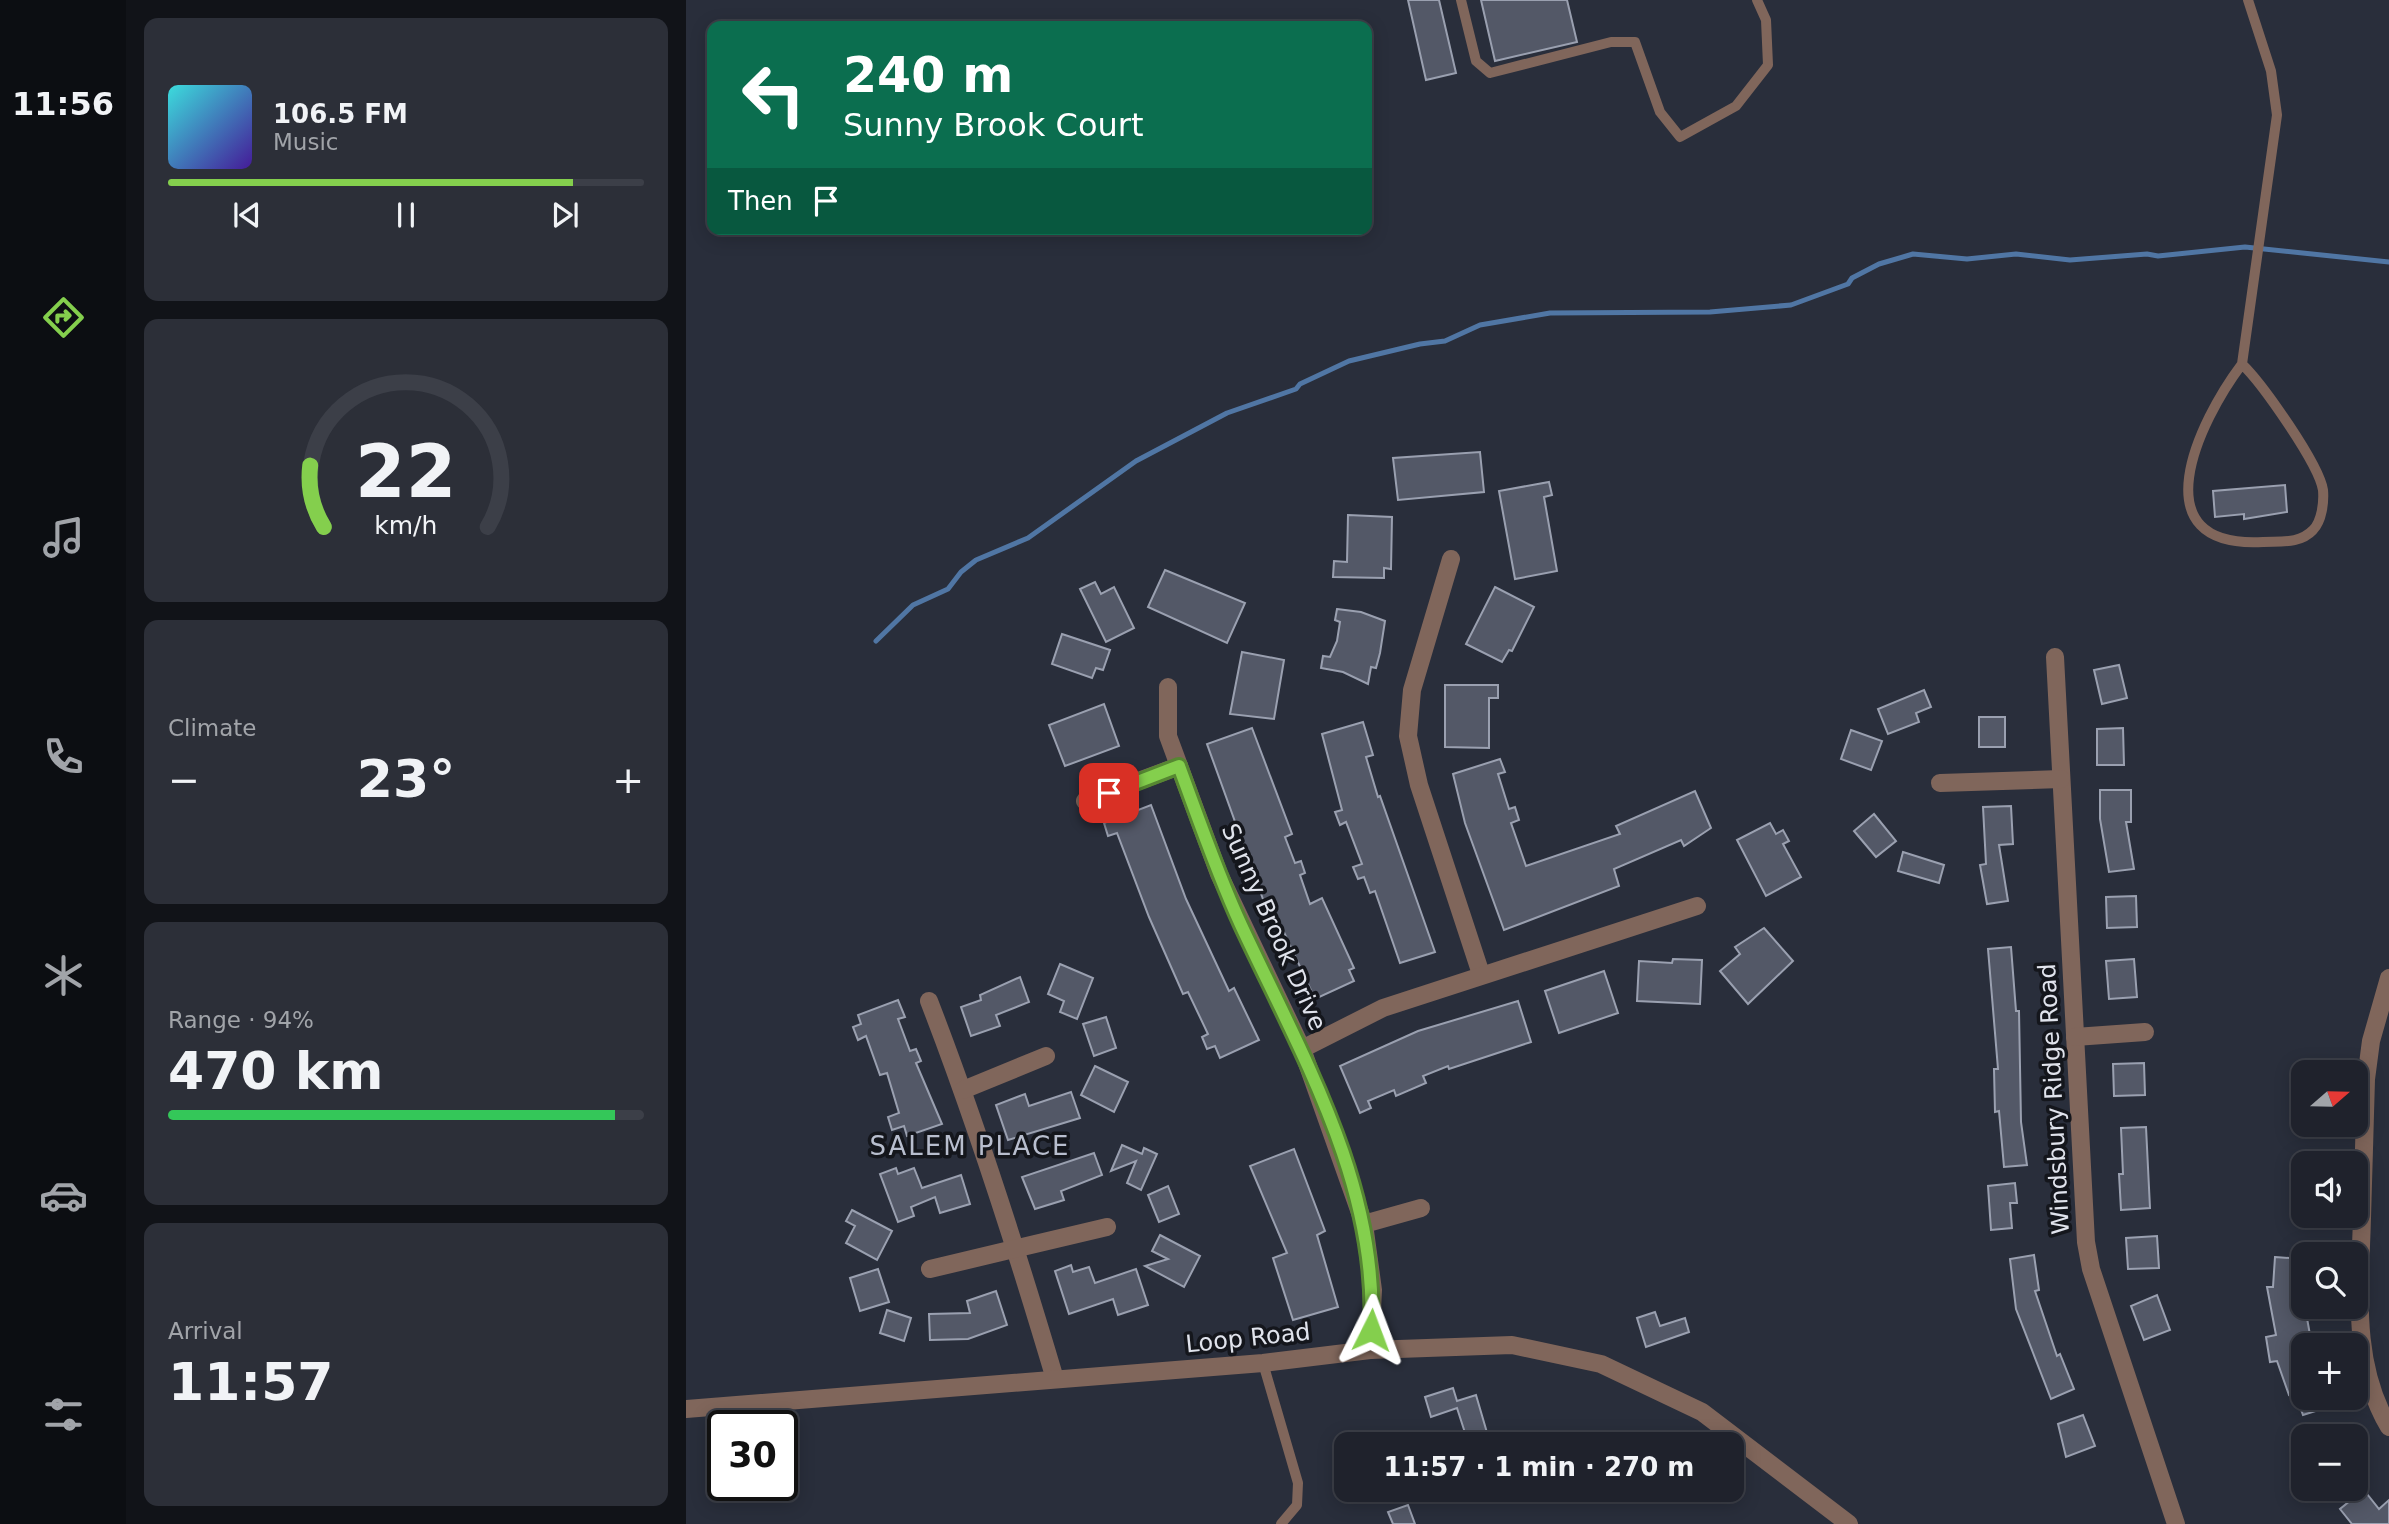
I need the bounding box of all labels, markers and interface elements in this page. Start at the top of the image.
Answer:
text: 240 m [843,47,1013,104]
icon: left [728,49,819,140]
text: 11:56 [12,85,114,123]
text: 106.5 FM [273,99,408,129]
text: Sunny Brook Court [843,106,1143,144]
text: Music [273,129,338,155]
icon: arrive [807,182,845,220]
text: Then [728,186,793,216]
icon: previous [228,196,266,234]
icon: pause [387,196,425,234]
icon: next [546,196,584,234]
icon: directions [39,293,88,342]
text: 22 [355,429,457,514]
text: km/h [374,511,438,540]
icon: music [39,513,88,562]
text: Climate [168,715,257,741]
icon: phone [39,732,88,781]
text: 23° [357,749,455,809]
text: − [168,758,200,802]
text: + [612,758,644,802]
pin [1079,763,1139,823]
icon: arrive [1090,774,1128,812]
street label: Sunny Brook Drive [1216,819,1332,1035]
icon: climate [39,951,88,1000]
street label: Windsbury Ridge Road [2033,963,2075,1235]
text: Range · 94% [168,1007,314,1033]
text: 470 km [168,1041,383,1101]
north arrow [2291,1060,2368,1138]
map controls [2291,1060,2368,1501]
district label: SALEM PLACE [869,1131,1071,1161]
button: sound [2291,1151,2368,1228]
icon: car [39,1171,88,1220]
button: search [2291,1242,2368,1319]
position arrow [1334,1293,1408,1367]
text: Arrival [168,1318,243,1344]
street label: Loop Road [1184,1318,1312,1358]
button: + [2291,1333,2368,1410]
text: 11:57 [168,1352,334,1412]
icon: filters [39,1390,88,1439]
speed limit sign: 30 [707,1410,798,1501]
button: − [2291,1424,2368,1501]
text: 11:57 · 1 min · 270 m [1384,1452,1694,1482]

